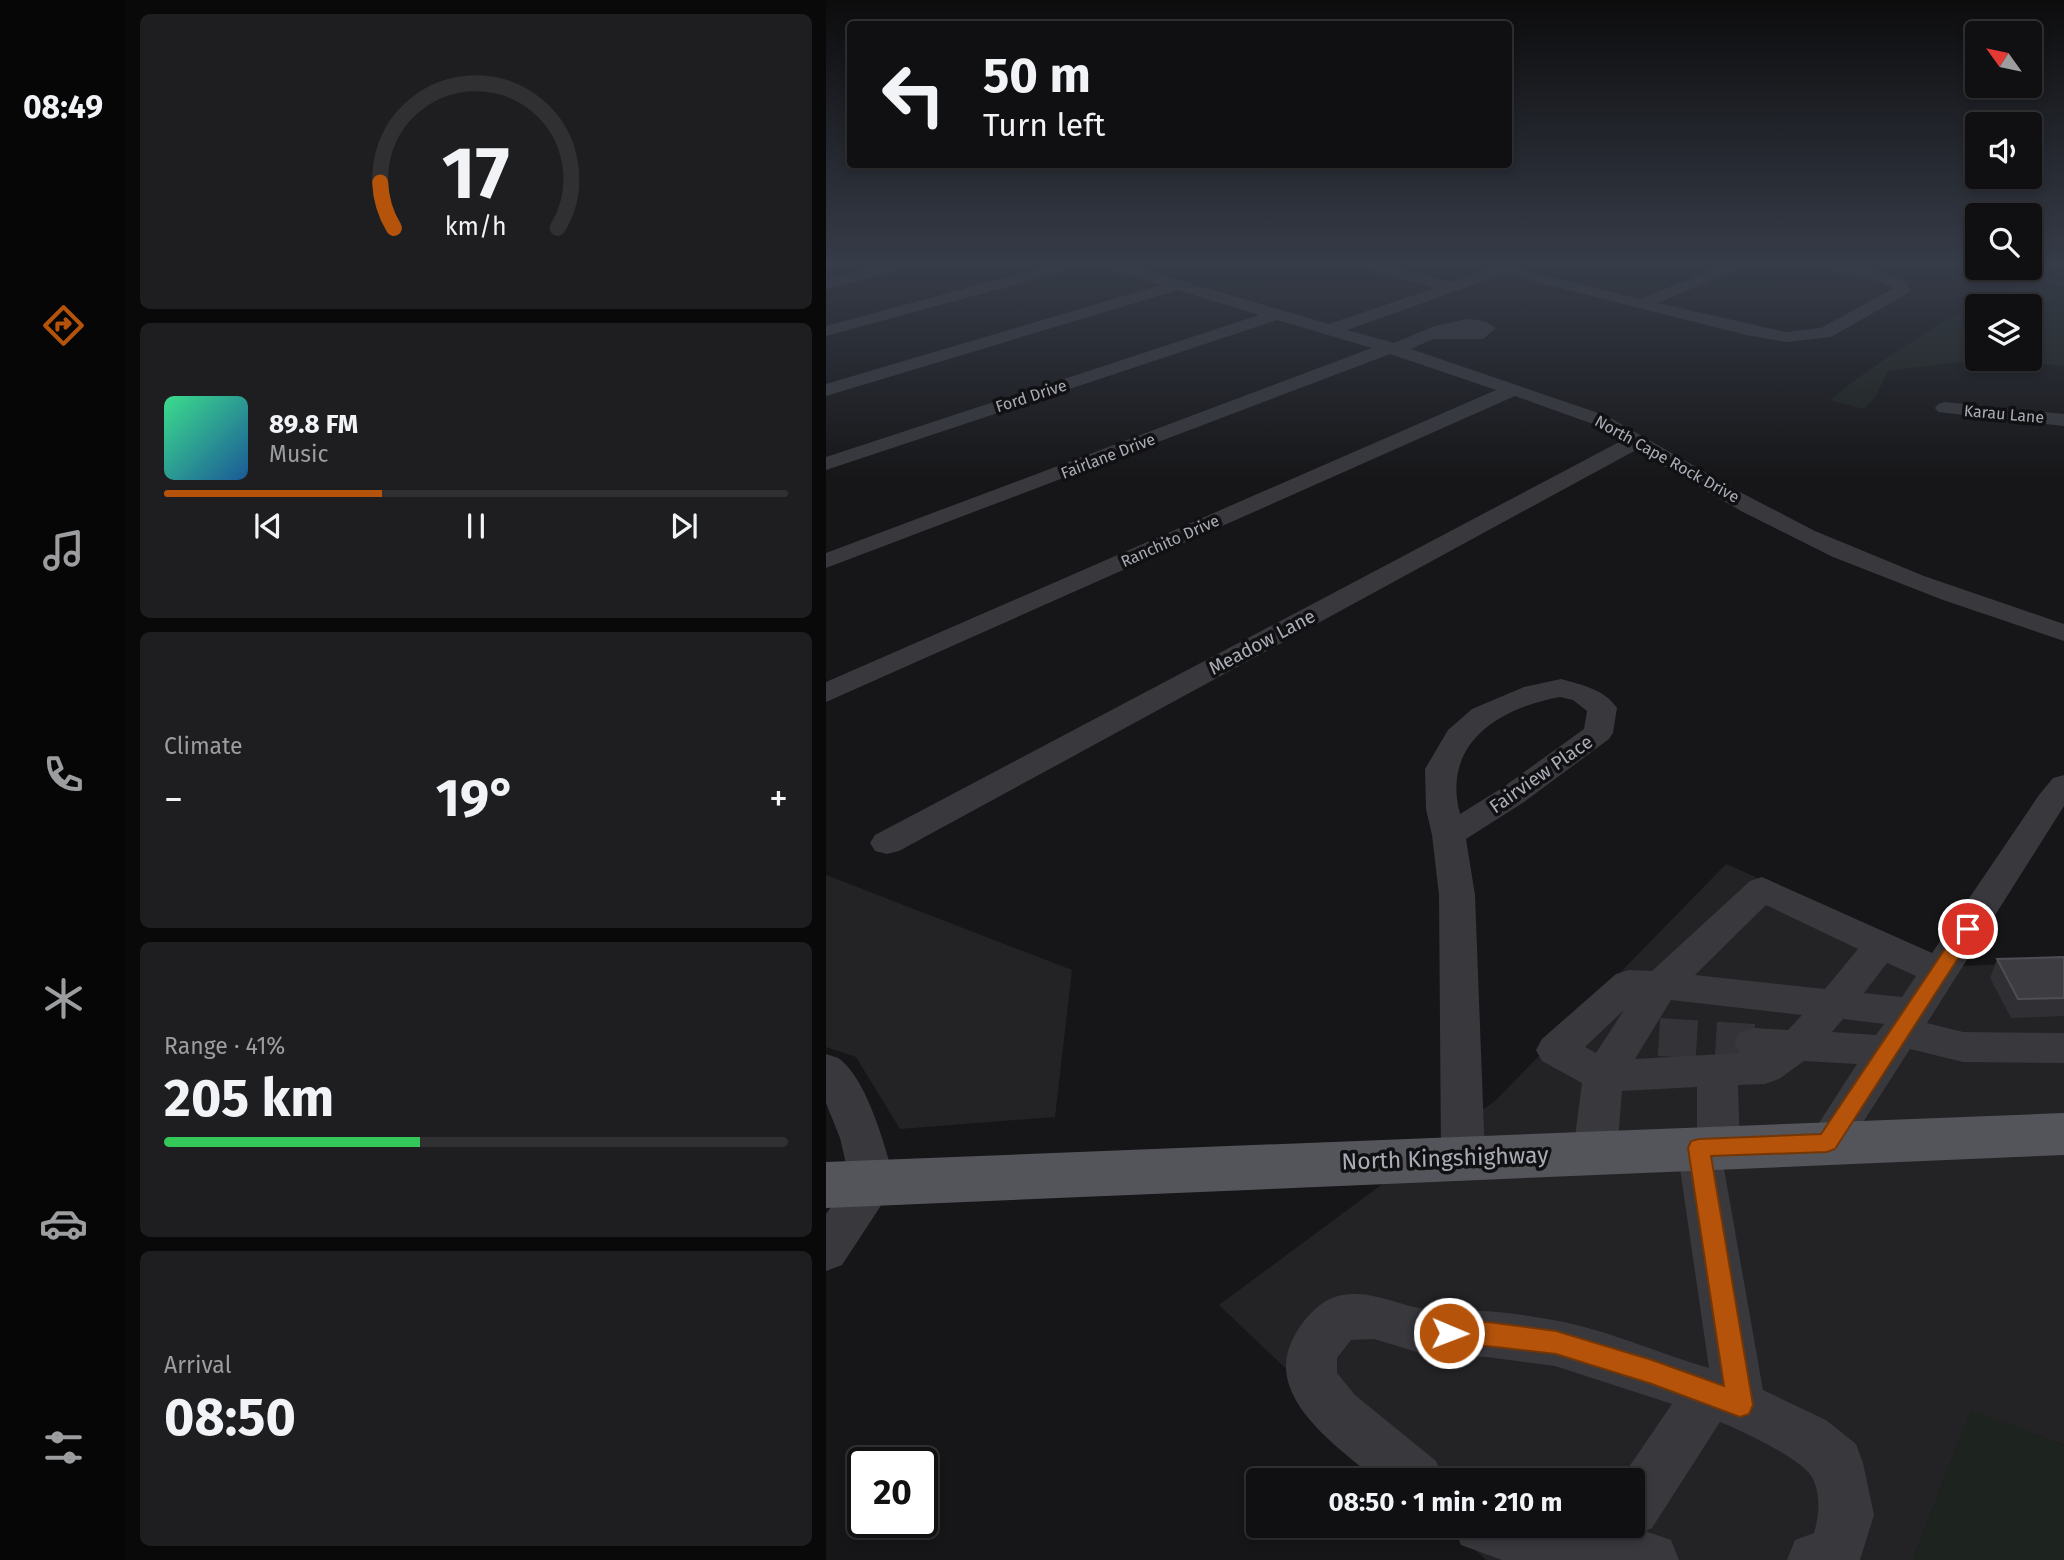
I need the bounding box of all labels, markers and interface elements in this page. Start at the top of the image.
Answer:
north arrow [1965,21,2042,98]
map controls [1965,21,2042,371]
text: 50 m [983,46,1091,105]
icon: left [868,49,959,140]
text: 08:49 [23,88,103,126]
text: Turn left [983,106,1105,144]
button: sound [1965,112,2042,189]
text: 17 [442,130,510,217]
button: search [1965,203,2042,280]
text: km/h [445,211,507,241]
button: layers [1965,294,2042,371]
icon: directions [39,301,88,350]
street label: Ford Drive [993,376,1069,416]
street label: Karau Lane [1963,401,2045,427]
text: 89.8 FM [269,409,358,440]
street label: North Cape Rock Drive [1591,411,1743,507]
street label: Fairlane Drive [1058,429,1158,483]
text: Music [269,440,329,468]
icon: previous [249,507,287,545]
icon: pause [457,507,495,545]
icon: next [665,507,703,545]
street label: Ranchito Drive [1118,511,1222,571]
icon: music [39,526,88,575]
street label: Meadow Lane [1205,604,1319,680]
street label: Fairview Place [1485,730,1597,818]
text: Climate [164,732,243,760]
icon: phone [39,750,88,799]
text: 19° [436,767,516,830]
text: − [164,776,183,822]
text: + [769,776,788,822]
pin [1938,899,1998,959]
icon: arrive [1949,910,1987,948]
icon: climate [39,974,88,1023]
text: Range · 41% [164,1032,285,1060]
text: 205 km [164,1067,334,1130]
street label: North Kingshighway [1341,1140,1550,1176]
icon: car [39,1199,88,1248]
position arrow [1412,1296,1486,1370]
text: Arrival [164,1351,231,1379]
text: 08:50 [164,1386,296,1449]
icon: filters [39,1423,88,1472]
speed limit sign: 20 [847,1447,938,1538]
text: 08:50 · 1 min · 210 m [1329,1487,1562,1518]

